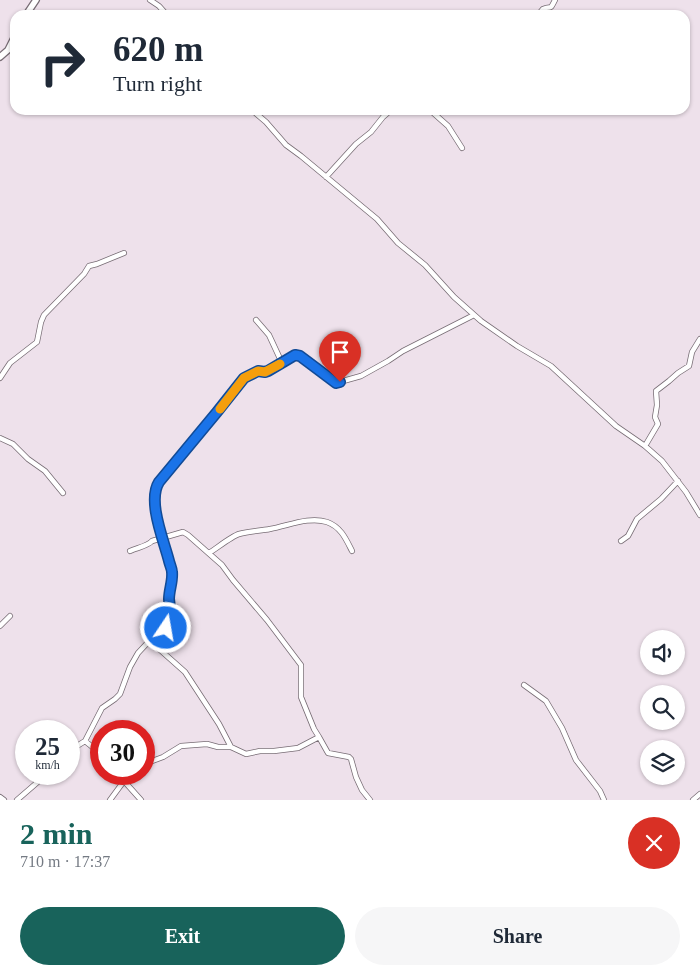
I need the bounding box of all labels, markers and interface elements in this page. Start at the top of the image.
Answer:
icon: right [30,30,95,95]
text: 620 m [113,30,203,69]
text: Turn right [113,71,202,96]
pin [319,331,361,382]
icon: arrive [326,338,354,366]
position arrow [139,601,191,653]
map controls [640,630,685,785]
button: sound [640,630,685,675]
button: search [640,685,685,730]
speed limit sign: 30 [90,720,155,785]
text: 25 [35,733,60,760]
button: layers [640,740,685,785]
text: km/h [35,758,60,772]
text: 2 min [20,817,93,850]
button: close [628,817,680,869]
text: 710 m · 17:37 [20,853,110,870]
button: Exit [20,907,345,965]
button: Share [355,907,680,965]

